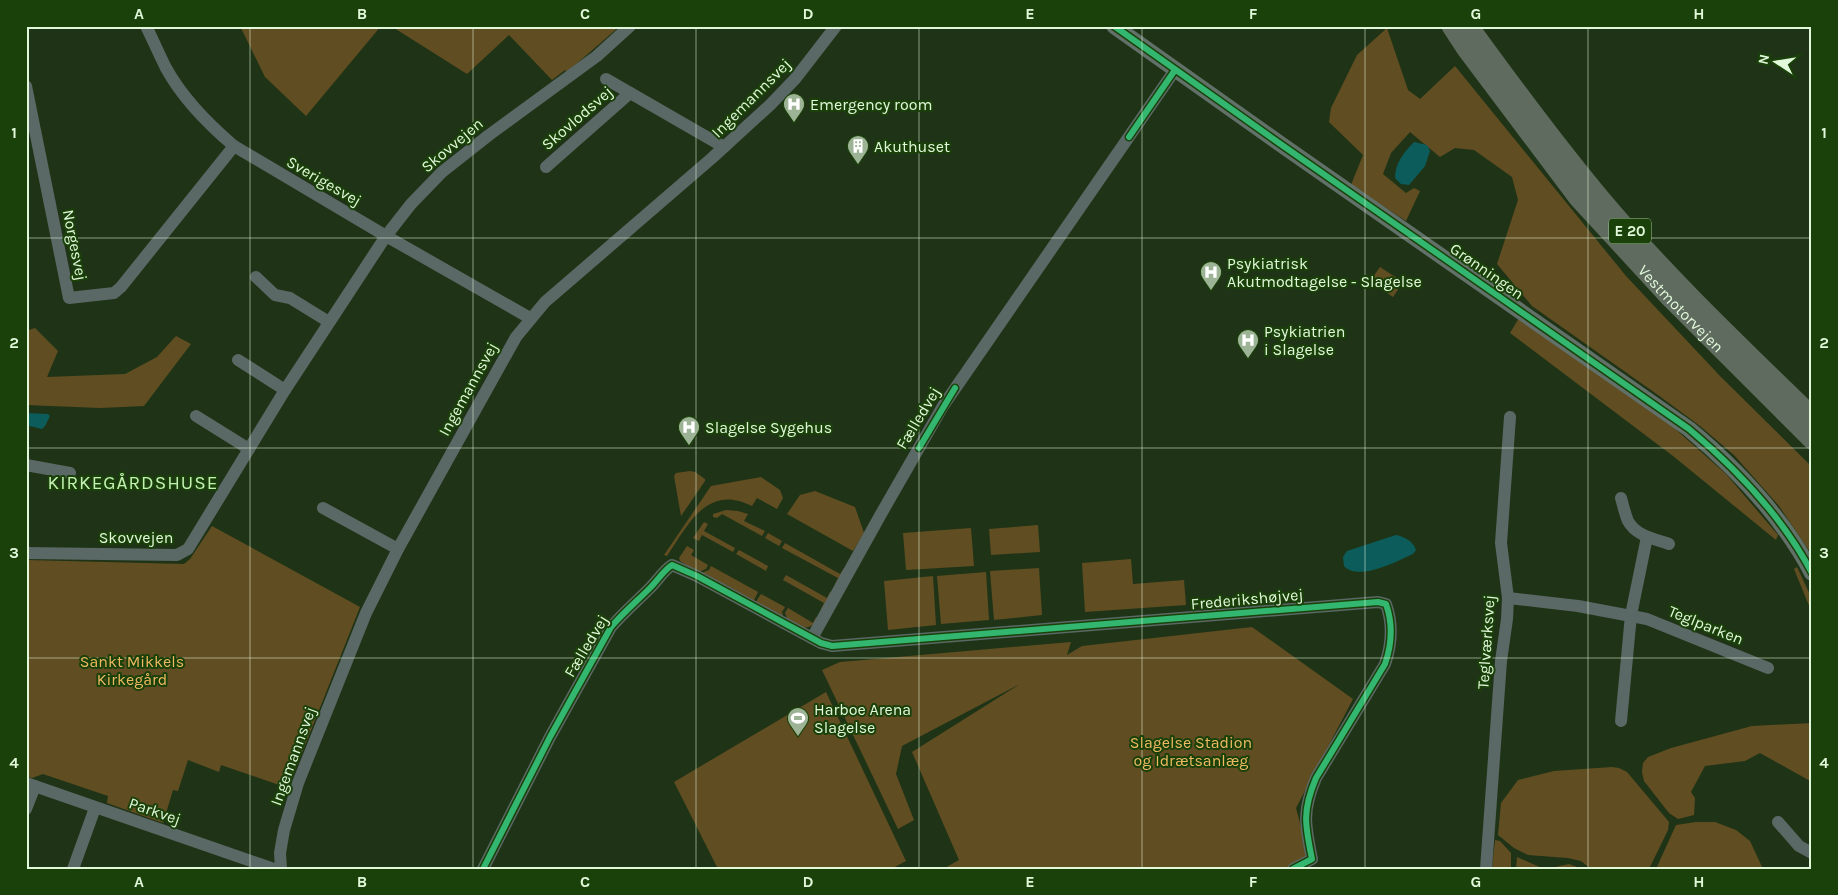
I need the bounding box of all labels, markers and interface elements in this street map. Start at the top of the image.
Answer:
text: A [134,4,144,23]
text: B [357,4,367,23]
text: C [580,4,590,23]
text: D [803,4,814,23]
text: E [1025,4,1035,23]
text: F [1249,4,1258,23]
text: G [1471,4,1481,23]
text: H [1693,4,1705,23]
north arrow [1750,38,1800,88]
text: N [1754,53,1773,66]
street label: Ingemannsvej [707,54,795,142]
street label: Skovlodsvej [538,82,616,154]
hospital icon: Emergency room [782,92,806,123]
place label: Emergency room [810,95,932,114]
street label: Skovvejen [417,114,487,176]
text: 1 [11,123,17,142]
text: 1 [1821,123,1827,142]
building icon: Akuthuset [846,134,870,165]
place label: Akuthuset [874,137,950,156]
street label: Sverigesvej [283,152,365,210]
street label: Norgesvej [59,208,91,282]
road number: E 20 [1609,218,1651,244]
street label: Grønningen [1447,239,1527,303]
place label: Psykiatrisk Akutmodtagelse - Slagelse [1227,254,1422,291]
hospital icon: Psykiatrisk Akutmodtagelse - Slagelse [1199,260,1223,291]
street label: Vestmotorvejen [1634,261,1728,356]
place label: Psykiatrien i Slagelse [1264,322,1345,359]
hospital icon: Psykiatrien i Slagelse [1236,328,1260,359]
text: 2 [9,333,19,352]
text: 2 [1819,333,1829,352]
street label: Ingemannsvej [434,339,502,439]
street label: Fælledvej [892,383,944,453]
hospital icon: Slagelse Sygehus [677,415,701,446]
place label: Slagelse Sygehus [705,418,832,437]
district label: KIRKEGÅRDSHUSE [48,472,218,494]
street label: Skovvejen [99,528,173,547]
text: 3 [9,543,19,562]
text: 3 [1819,543,1829,562]
street label: Frederikshøjvej [1190,585,1304,613]
street label: Teglværksvej [1473,594,1499,690]
street label: Teglparken [1666,601,1746,649]
street label: Fælledvej [560,611,612,681]
park label: Sankt Mikkels Kirkegård [80,652,184,689]
place label: Harboe Arena Slagelse [814,700,911,737]
street label: Ingemannsvej [266,704,320,808]
sports icon: Harboe Arena Slagelse [786,706,810,737]
park label: Slagelse Stadion og Idrætsanlæg [1130,733,1252,770]
text: 4 [9,753,19,772]
text: 4 [1819,753,1829,772]
street label: Parkvej [126,793,184,829]
text: A [134,872,144,891]
text: B [357,872,367,891]
text: C [580,872,590,891]
text: D [803,872,814,891]
text: E [1025,872,1035,891]
text: F [1249,872,1258,891]
text: G [1471,872,1481,891]
text: H [1693,872,1705,891]

